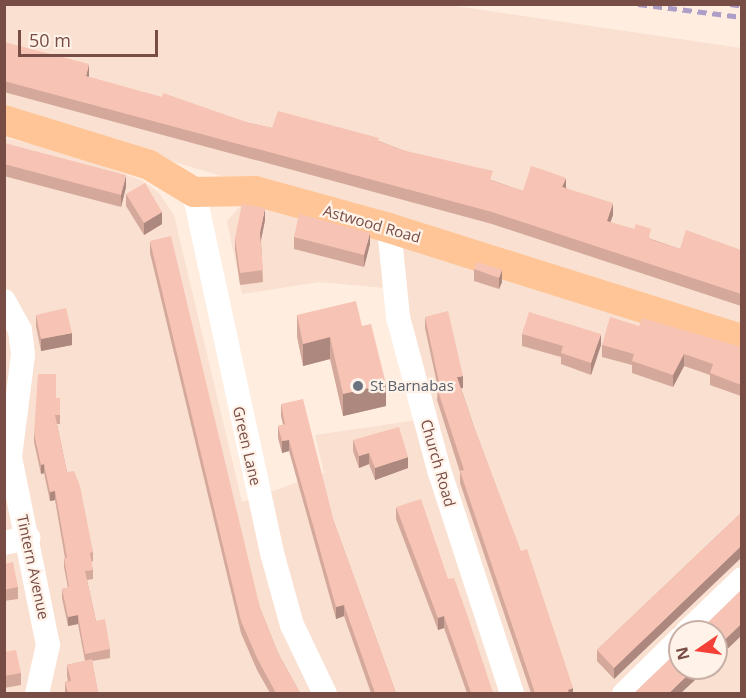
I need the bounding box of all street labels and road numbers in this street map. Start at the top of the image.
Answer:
street label: Astwood Road [321,201,423,247]
street label: Green Lane [229,405,265,487]
street label: Church Road [417,417,459,509]
street label: Tintern Avenue [13,513,53,621]

